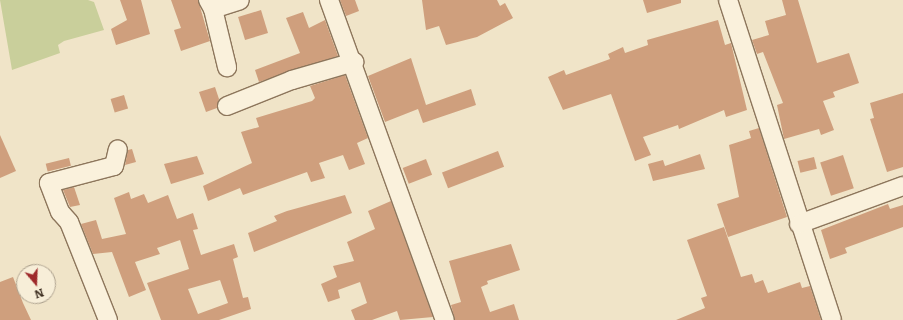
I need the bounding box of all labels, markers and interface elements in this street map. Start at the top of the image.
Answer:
north arrow [16,264,56,304]
text: N [33,285,47,303]

